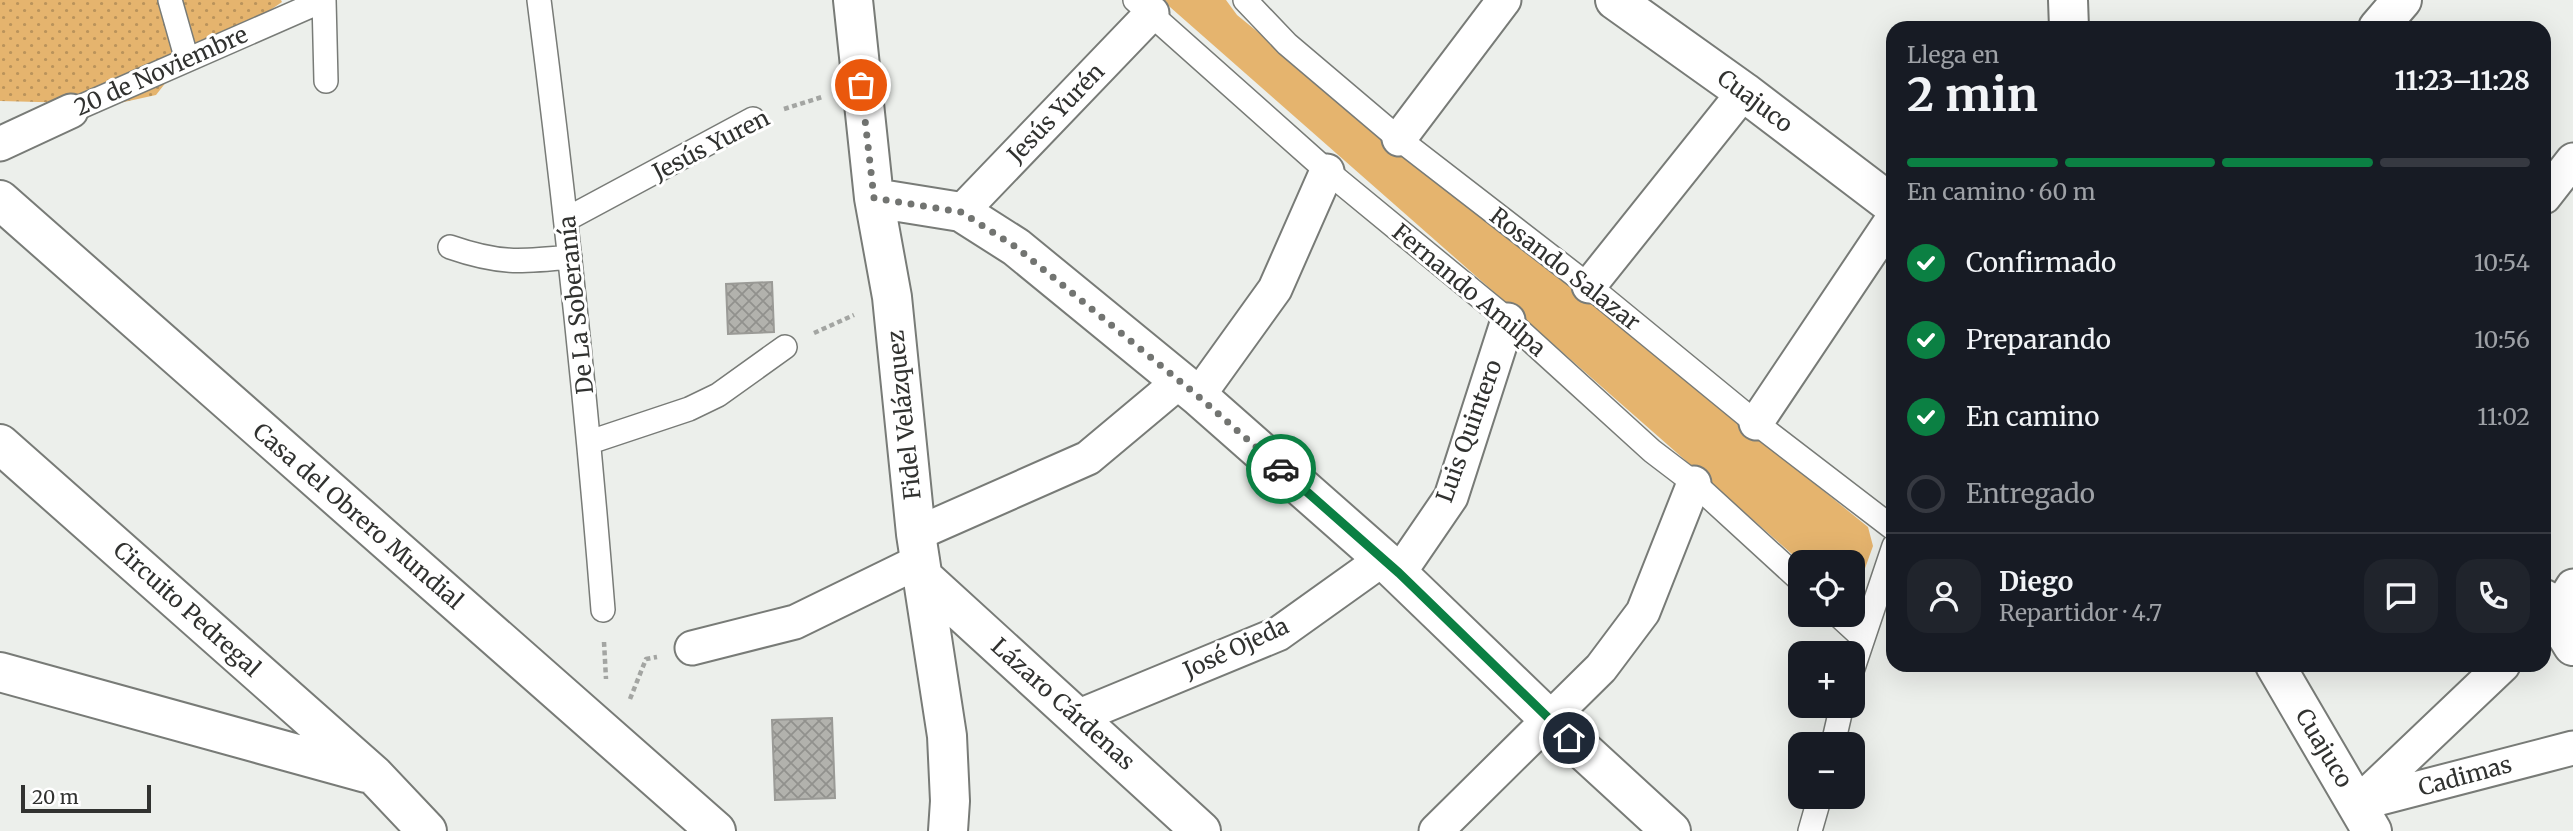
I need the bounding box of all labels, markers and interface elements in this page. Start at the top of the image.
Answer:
street label: 20 de Noviembre [70,19,252,122]
text: Llega en [1907,40,1999,69]
pin [831,55,891,115]
street label: Jesús Yurén [1000,57,1110,169]
street label: Cuajuco [1712,63,1799,138]
text: 11:23–11:28 [2394,64,2530,97]
icon: bag [842,66,880,104]
text: 2 min [1907,66,2038,124]
street label: Jesús Yuren [647,103,774,187]
text: En camino · 60 m [1907,177,2096,206]
street label: Rosando Salazar [1484,201,1646,336]
street label: De La Soberanía [552,214,599,396]
street label: Fernando Amilpa [1387,217,1552,362]
icon: check [1907,244,1945,282]
text: Confirmado [1966,246,2116,279]
text: 10:54 [2474,248,2530,277]
icon: check [1907,321,1945,359]
text: Preparando [1966,323,2111,356]
text: 10:56 [2474,325,2530,354]
street label: Fidel Velázquez [880,329,927,501]
street label: Luis Quintero [1429,355,1508,506]
icon: check [1907,398,1945,436]
text: En camino [1966,400,2099,433]
text: 11:02 [2477,402,2530,431]
street label: Casa del Obrero Mundial [247,416,469,615]
courier [1246,434,1316,504]
icon: car [1262,450,1300,488]
text: Entregado [1966,477,2095,510]
street label: Circuito Pedregal [108,535,267,682]
map controls [1788,550,1865,809]
button: locate [1788,550,1865,627]
button: person [1907,559,1981,633]
button: chat [2364,559,2438,633]
button: phone [2456,559,2530,633]
text: Diego [1999,565,2073,598]
text: Repartidor · 4.7 [1999,598,2162,627]
street label: José Ojeda [1178,611,1293,685]
street label: Lázaro Cárdenas [985,631,1141,776]
button: + [1788,641,1865,718]
street label: Cuajuco [2290,703,2359,793]
pin [1539,708,1599,768]
icon: home [1550,719,1588,757]
button: − [1788,732,1865,809]
street label: Cadimas [2415,749,2515,802]
scale bar [21,782,150,814]
text: 20 m [32,785,79,809]

